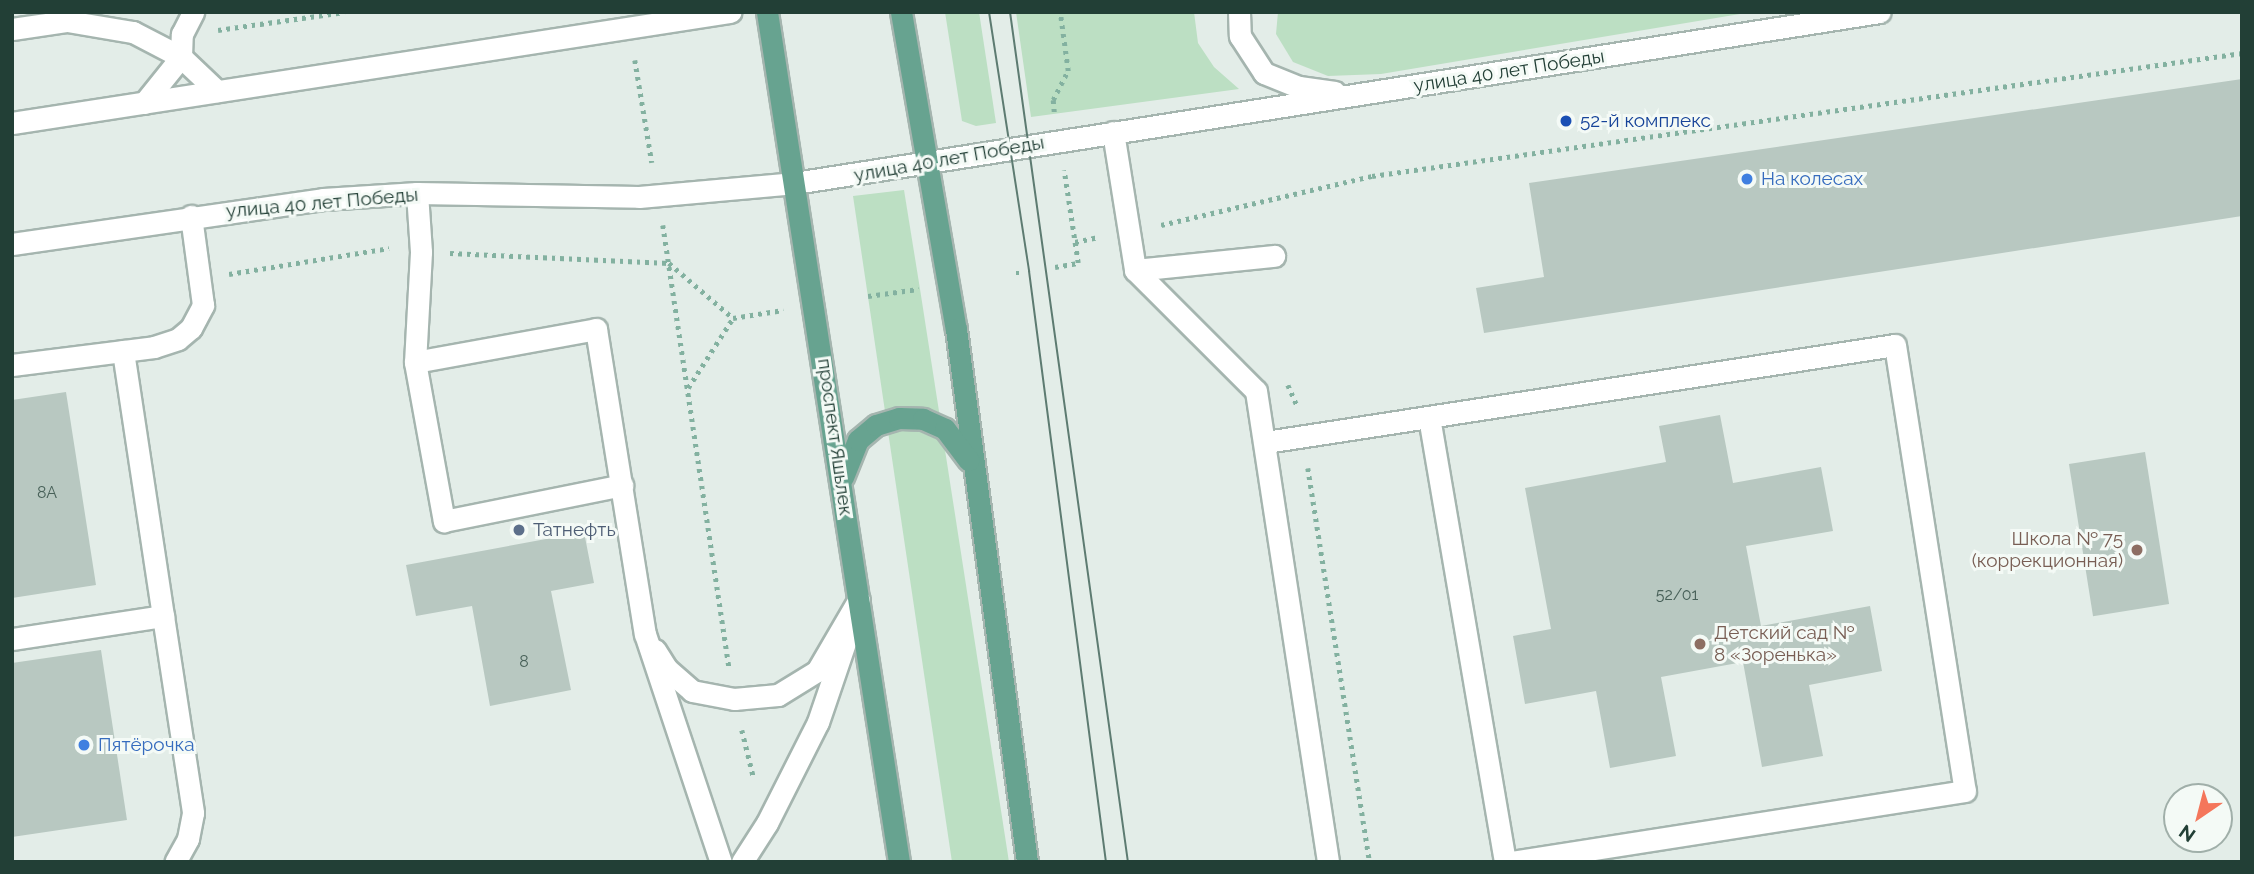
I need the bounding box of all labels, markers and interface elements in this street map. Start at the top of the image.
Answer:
street label: улица 40 лет Победы [1412,45,1606,97]
place label: 52-й комплекс [1580,110,1711,132]
marker: 52-й комплекс [1558,113,1574,129]
street label: улица 40 лет Победы [852,131,1046,187]
place label: На колесах [1761,168,1863,190]
marker: На колесах [1739,171,1755,187]
street label: улица 40 лет Победы [225,183,419,223]
street label: проспект Яшьлек [813,357,857,517]
house number: 8А [37,483,57,503]
place label: Татнефть [533,519,616,541]
marker: Татнефть [511,522,527,538]
place label: Школа № 75 (коррекционная) [1972,528,2123,572]
marker: Школа № 75 (коррекционная) [2129,542,2145,558]
house number: 52/01 [1656,585,1698,605]
place label: Детский сад № 8 «Зоренька» [1714,622,1854,666]
marker: Детский сад № 8 «Зоренька» [1692,636,1708,652]
house number: 8 [519,652,529,672]
place label: Пятёрочка [98,734,195,756]
marker: Пятёрочка [76,737,92,753]
north arrow [2163,783,2233,853]
text: N [2175,820,2199,847]

